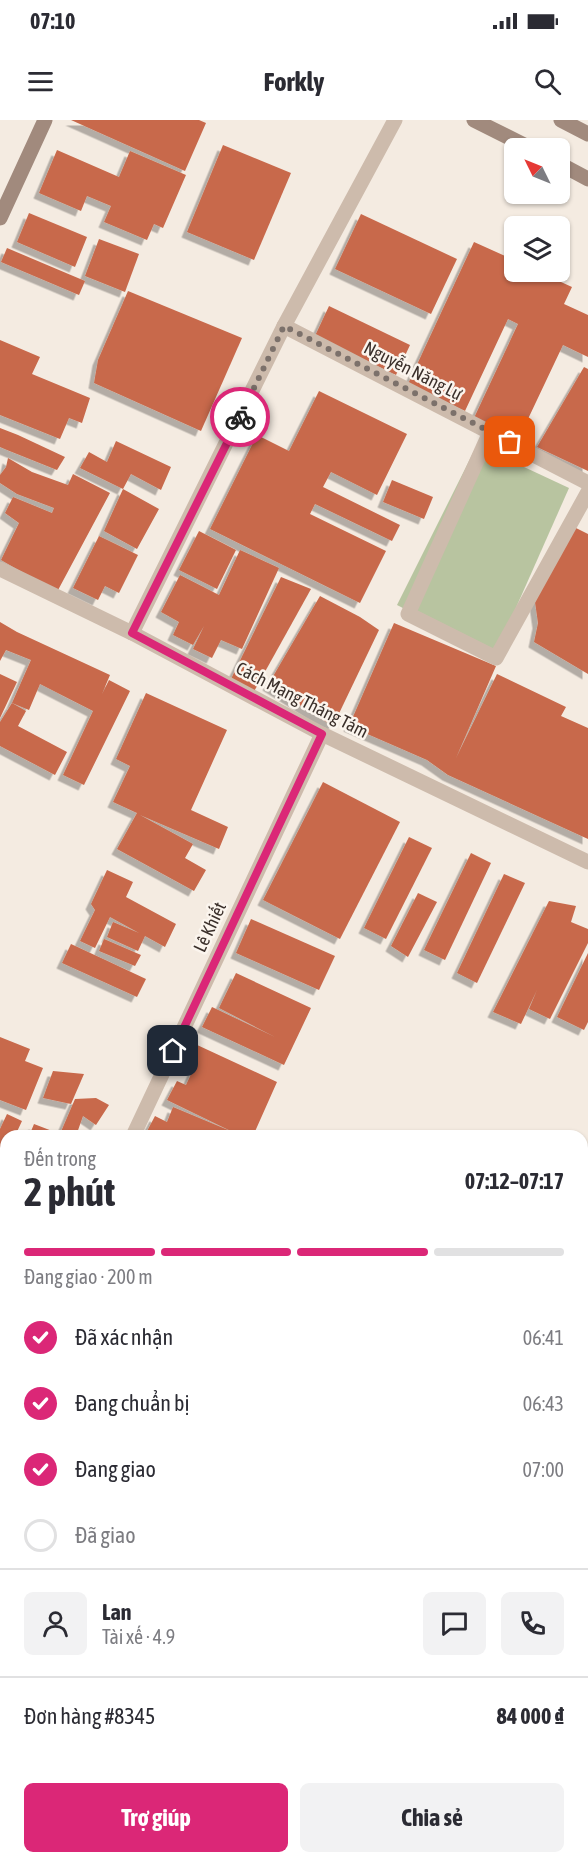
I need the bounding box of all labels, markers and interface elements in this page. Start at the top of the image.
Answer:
text: 07:10 [30,8,75,34]
icon: menu [24,65,57,98]
icon: search [531,65,564,98]
text: Forkly [264,66,324,97]
north arrow [504,138,570,204]
map controls [504,138,570,282]
button: layers [504,216,570,282]
street label: Nguyễn Năng Lự [361,337,466,404]
courier [210,387,270,447]
icon: bike [224,401,257,434]
pin [484,416,535,467]
icon: bag [493,425,526,458]
street label: Cách Mạng Tháng Tám [233,657,372,742]
street label: Lê Khiết [188,898,230,955]
pin [147,1025,198,1076]
icon: home [156,1034,189,1067]
text: Đến trong [24,1147,96,1170]
text: 07:12–07:17 [465,1168,564,1194]
text: 2 phút [24,1170,115,1214]
text: Đang giao · 200 m [24,1265,153,1288]
icon: check [24,1321,57,1354]
text: Đã xác nhận [75,1324,173,1350]
text: 06:41 [523,1326,564,1349]
icon: check [24,1387,57,1420]
text: Đang chuẩn bị [75,1390,190,1416]
text: 06:43 [523,1392,564,1415]
icon: check [24,1453,57,1486]
text: Đang giao [75,1456,156,1482]
text: 07:00 [522,1458,564,1481]
text: Đã giao [75,1522,136,1548]
button: person [24,1592,87,1655]
button: chat [423,1592,486,1655]
button: phone [501,1592,564,1655]
text: Lan [102,1599,131,1625]
text: Tài xế · 4.9 [102,1625,175,1648]
text: Đơn hàng #8345 [24,1703,155,1729]
text: 84 000 ₫ [497,1703,564,1729]
button: Trợ giúp [24,1783,288,1852]
button: Chia sẻ [300,1783,564,1852]

